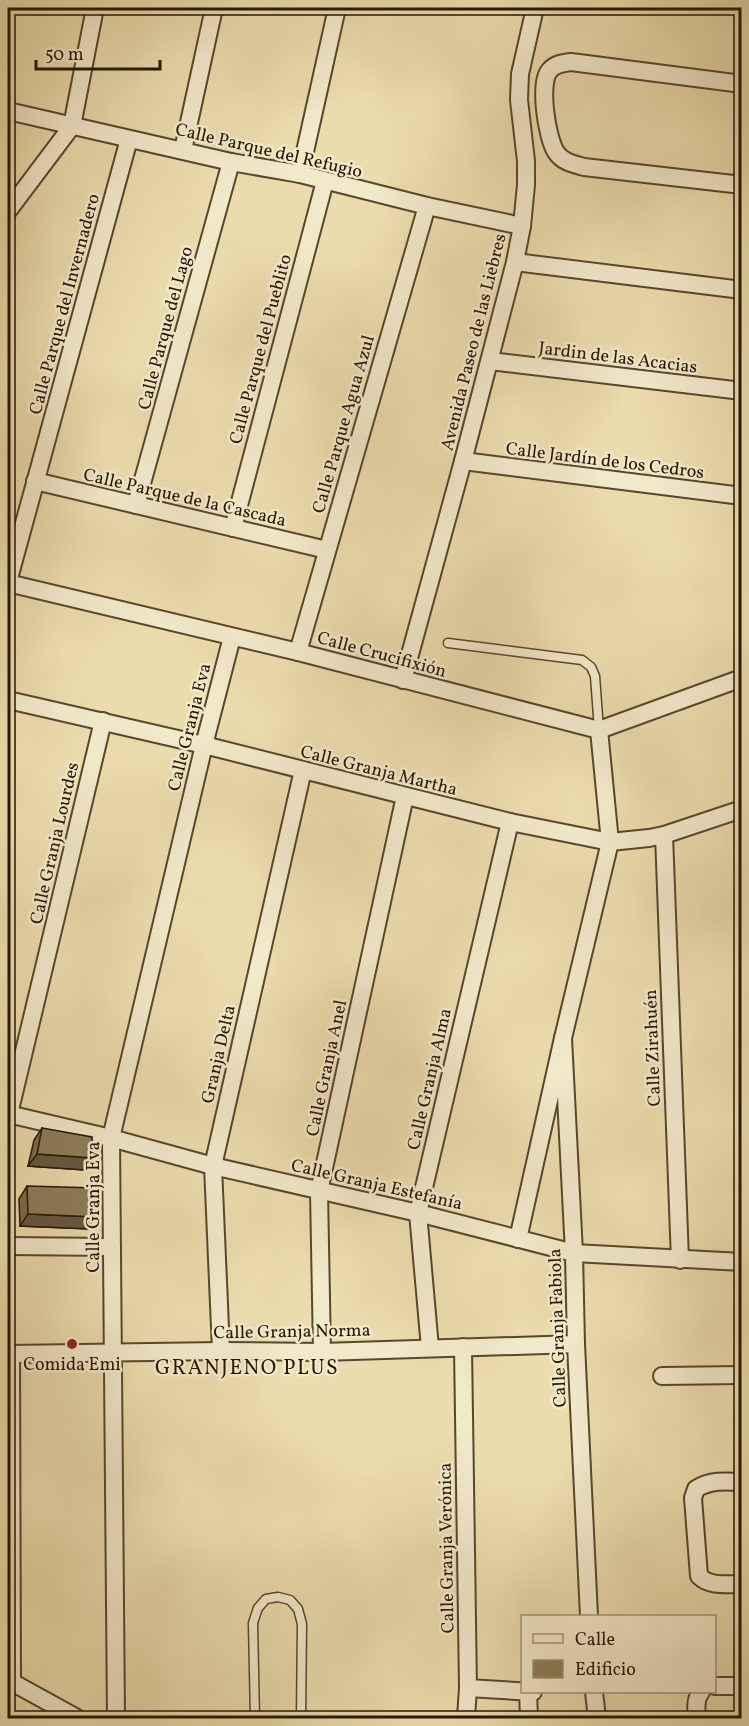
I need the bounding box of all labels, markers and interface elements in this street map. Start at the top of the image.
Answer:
scale bar [36,33,160,71]
text: 50 m [45,43,84,68]
street label: Calle Parque del Refugio [173,118,365,185]
street label: Calle Parque del Invernadero [24,191,107,418]
street label: Avenida Paseo de las Liebres [435,231,514,453]
street label: Calle Parque del Lago [133,244,200,413]
street label: Calle Parque del Pueblito [224,252,299,447]
street label: Calle Parque Agua Azul [307,332,382,517]
street label: Jardin de las Acacias [537,336,699,381]
street label: Calle Jardín de los Cedros [504,437,705,486]
street label: Calle Parque de la Cascada [81,463,289,534]
street label: Calle Crucifixión [314,626,449,685]
street label: Calle Granja Eva [162,661,218,794]
street label: Calle Granja Martha [298,740,460,803]
street label: Calle Granja Lourdes [25,760,86,927]
street label: Calle Zirahuén [639,989,668,1107]
street label: Calle Granja Anel [301,998,354,1139]
street label: Granja Delta [196,1003,243,1106]
street label: Calle Granja Alma [402,1006,459,1153]
street label: Calle Granja Eva [82,1141,107,1272]
street label: Calle Granja Estefanía [289,1154,465,1217]
street label: Calle Granja Fabiola [543,1248,574,1408]
street label: Calle Granja Norma [213,1319,371,1346]
marker: Comida Emi [65,1337,79,1351]
place label: Comida Emi [23,1353,121,1378]
district label: GRANJENO PLUS [155,1354,339,1383]
street label: Calle Granja Verónica [434,1462,461,1633]
legend [521,1615,716,1693]
text: Calle [575,1628,615,1653]
text: Edificio [575,1658,636,1683]

